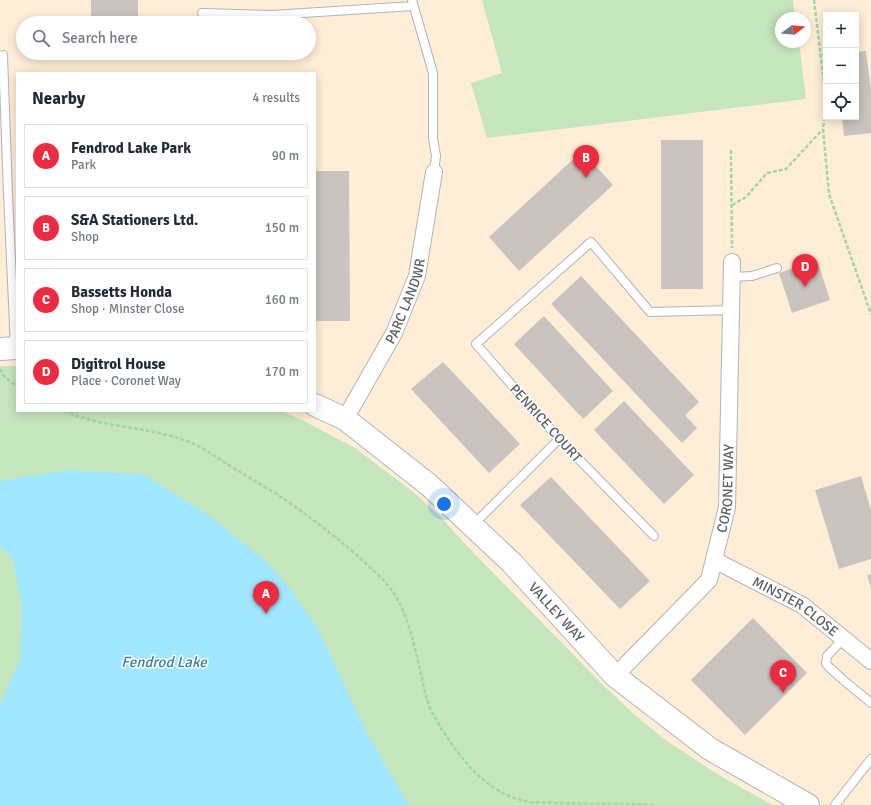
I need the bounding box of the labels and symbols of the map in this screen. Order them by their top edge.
north arrow [775,12,811,48]
pin: B [573,145,599,178]
pin: D [792,254,818,287]
street label: PARC LANDWR [382,257,429,347]
street label: PENRICE COURT [506,381,585,466]
street label: CORONET WAY [713,444,737,534]
your location [434,494,454,514]
street label: MINSTER CLOSE [750,573,842,640]
street label: VALLEY WAY [525,579,588,646]
pin: A [253,581,279,614]
water label: Fendrod Lake [121,653,208,671]
pin: C [770,660,796,693]

